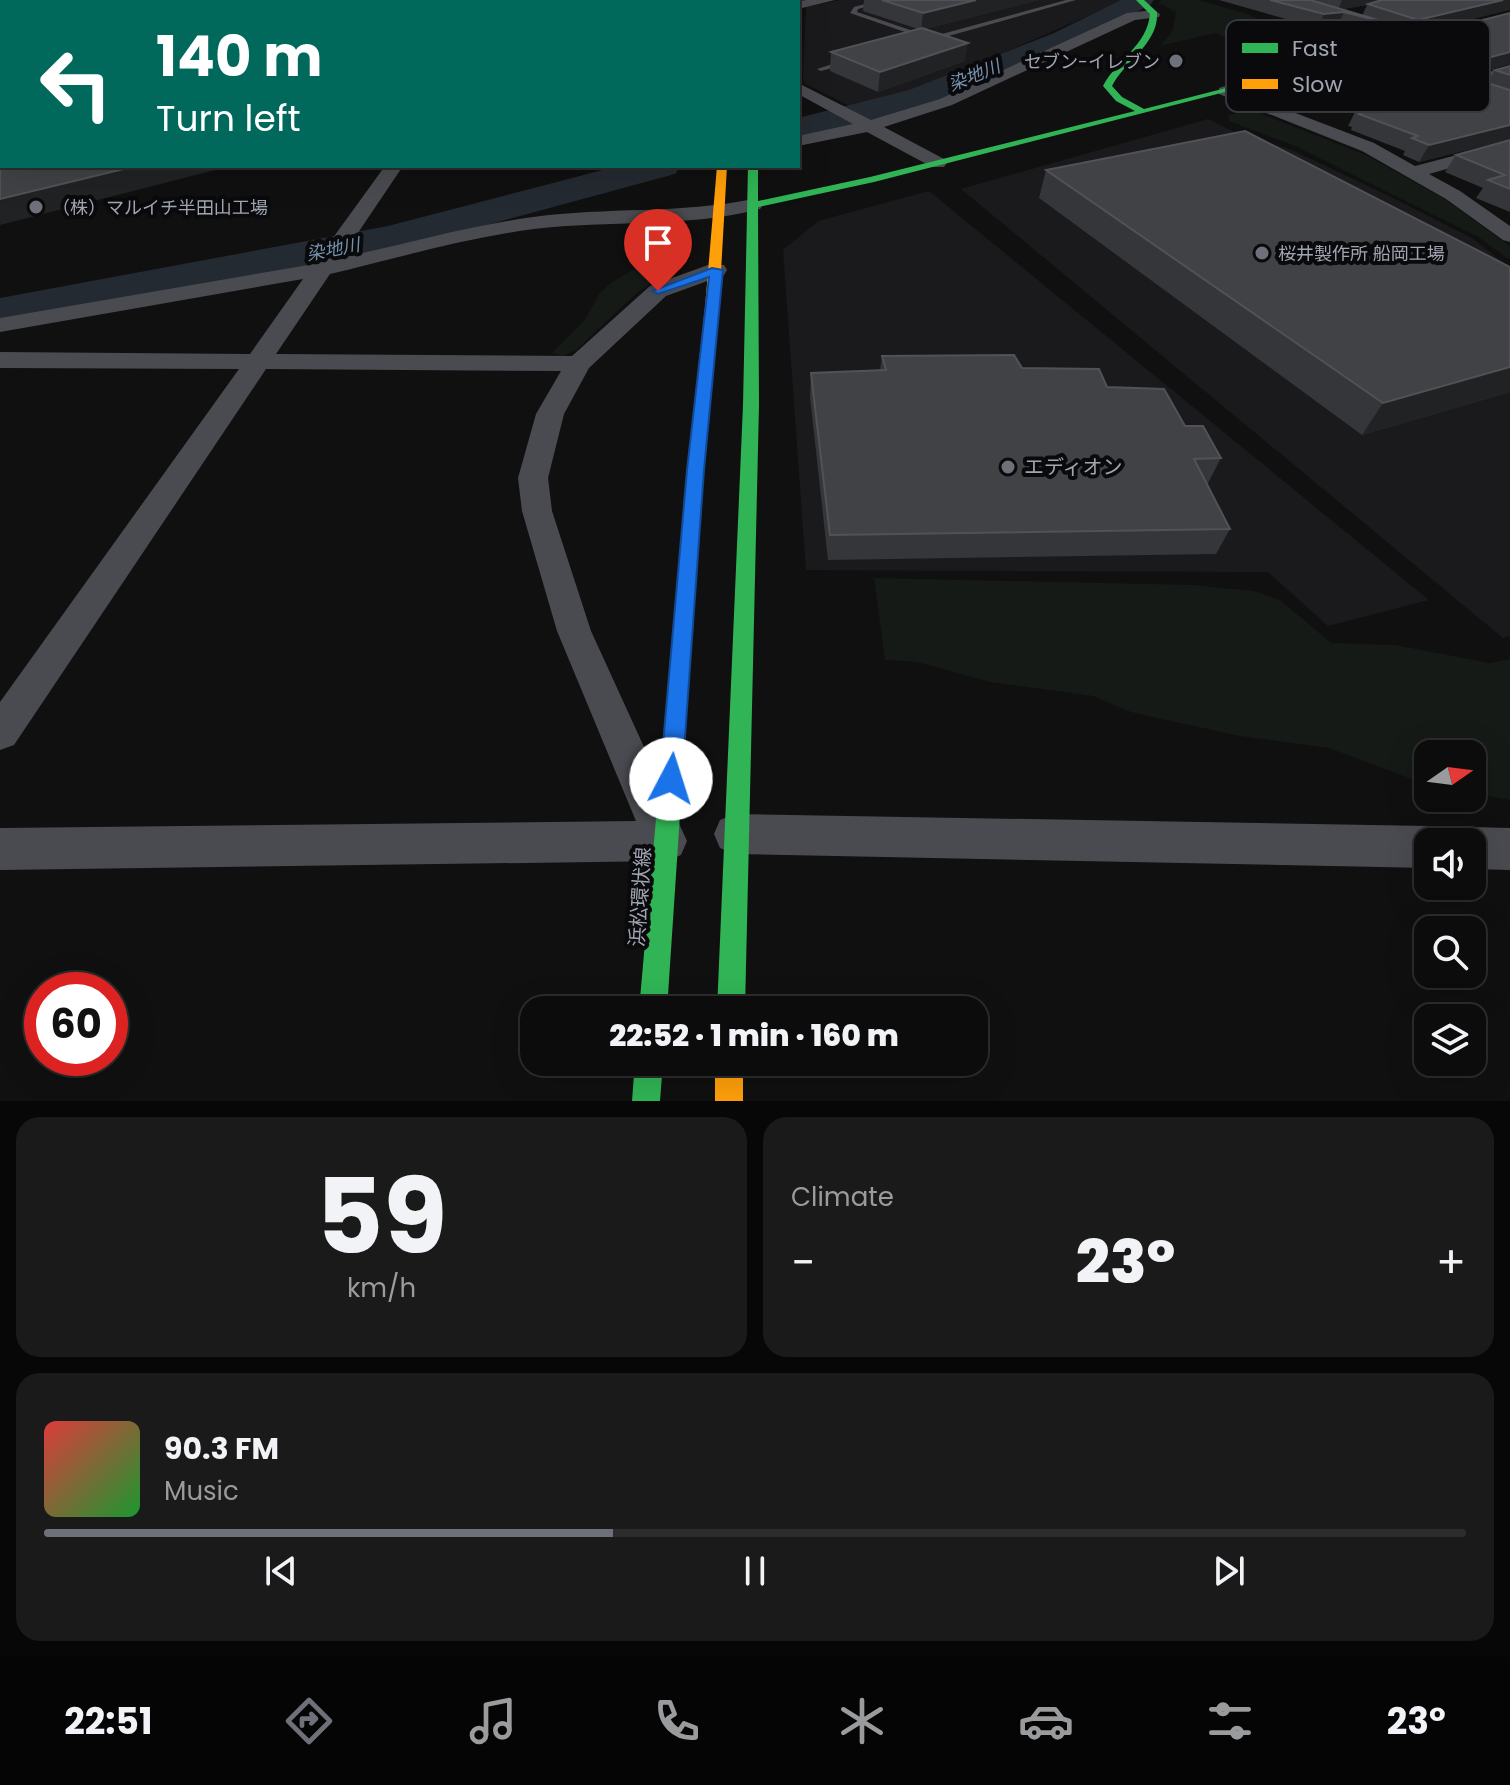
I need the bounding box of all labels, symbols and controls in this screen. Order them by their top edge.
text: 140 m [156,17,323,96]
legend [1226,20,1490,112]
icon: left [24,32,128,136]
text: Fast [1292,33,1337,64]
place label: セブン-イレブン [1024,49,1160,74]
marker: セブン-イレブン [1167,52,1185,70]
water label: 染地川 [944,53,1006,97]
text: Slow [1292,69,1342,100]
text: Turn left [156,93,301,144]
place label: （株）マルイチ半田山工場 [52,195,268,220]
marker: （株）マルイチ半田山工場 [27,198,45,216]
pin [624,209,692,291]
icon: arrive [636,221,680,265]
water label: 染地川 [304,231,364,266]
place label: 桜井製作所 船岡工場 [1278,241,1445,266]
marker: 桜井製作所 船岡工場 [1253,244,1271,262]
place label: エディオン [1024,453,1123,481]
marker: エディオン [999,458,1017,476]
position arrow [629,737,713,821]
north arrow [1414,740,1486,812]
map controls [1414,740,1486,1076]
button: sound [1414,828,1486,900]
street label: 浜松環状線 [623,846,657,948]
button: search [1414,916,1486,988]
speed limit sign: 60 [24,972,128,1076]
button: layers [1414,1004,1486,1076]
text: 22:52 · 1 min · 160 m [609,1014,899,1057]
text: 59 [316,1144,447,1289]
text: Climate [791,1179,894,1215]
text: 23° [1076,1220,1175,1304]
text: − [791,1232,815,1293]
text: + [1436,1232,1466,1293]
text: km/h [347,1270,416,1306]
text: 90.3 FM [164,1427,279,1470]
text: Music [164,1473,239,1509]
icon: previous [259,1549,303,1593]
icon: pause [733,1549,777,1593]
icon: next [1207,1549,1251,1593]
icon: directions [281,1693,337,1749]
icon: music [465,1693,521,1749]
icon: phone [649,1693,705,1749]
icon: climate [834,1693,890,1749]
icon: car [1018,1693,1074,1749]
icon: filters [1202,1693,1258,1749]
text: 22:51 [64,1696,152,1747]
text: 23° [1387,1696,1446,1747]

